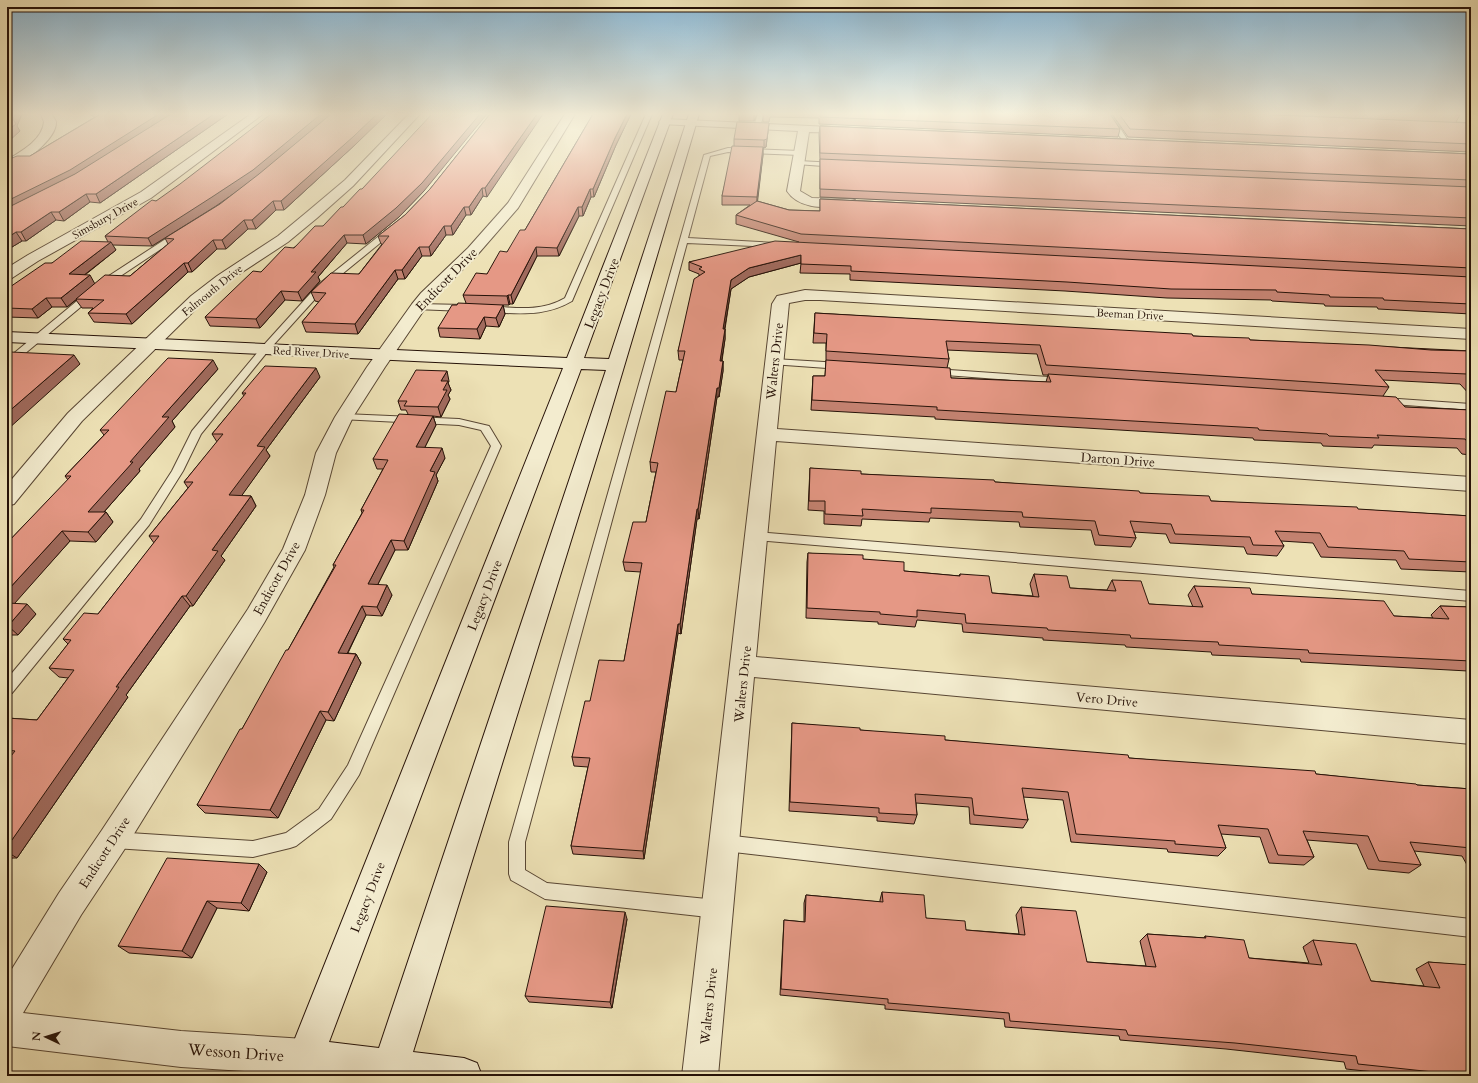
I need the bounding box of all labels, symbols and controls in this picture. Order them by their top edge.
street label: Simsbury Drive [70,194,141,243]
street label: Endicott Drive [412,244,482,315]
street label: Legacy Drive [580,255,624,331]
street label: Falmouth Drive [179,261,246,320]
street label: Beeman Drive [1096,305,1164,324]
street label: Walters Drive [762,322,788,401]
street label: Red River Drive [272,343,349,362]
street label: Darton Drive [1080,448,1156,472]
street label: Endicott Drive [249,538,305,619]
street label: Legacy Drive [463,557,507,633]
street label: Walters Drive [730,645,756,724]
street label: Vero Drive [1075,688,1139,712]
street label: Endicott Drive [75,813,135,892]
street label: Legacy Drive [346,859,390,935]
street label: Walters Drive [696,967,722,1046]
north arrow [26,1017,66,1057]
text: N [29,1031,44,1042]
street label: Wesson Drive [186,1039,285,1067]

